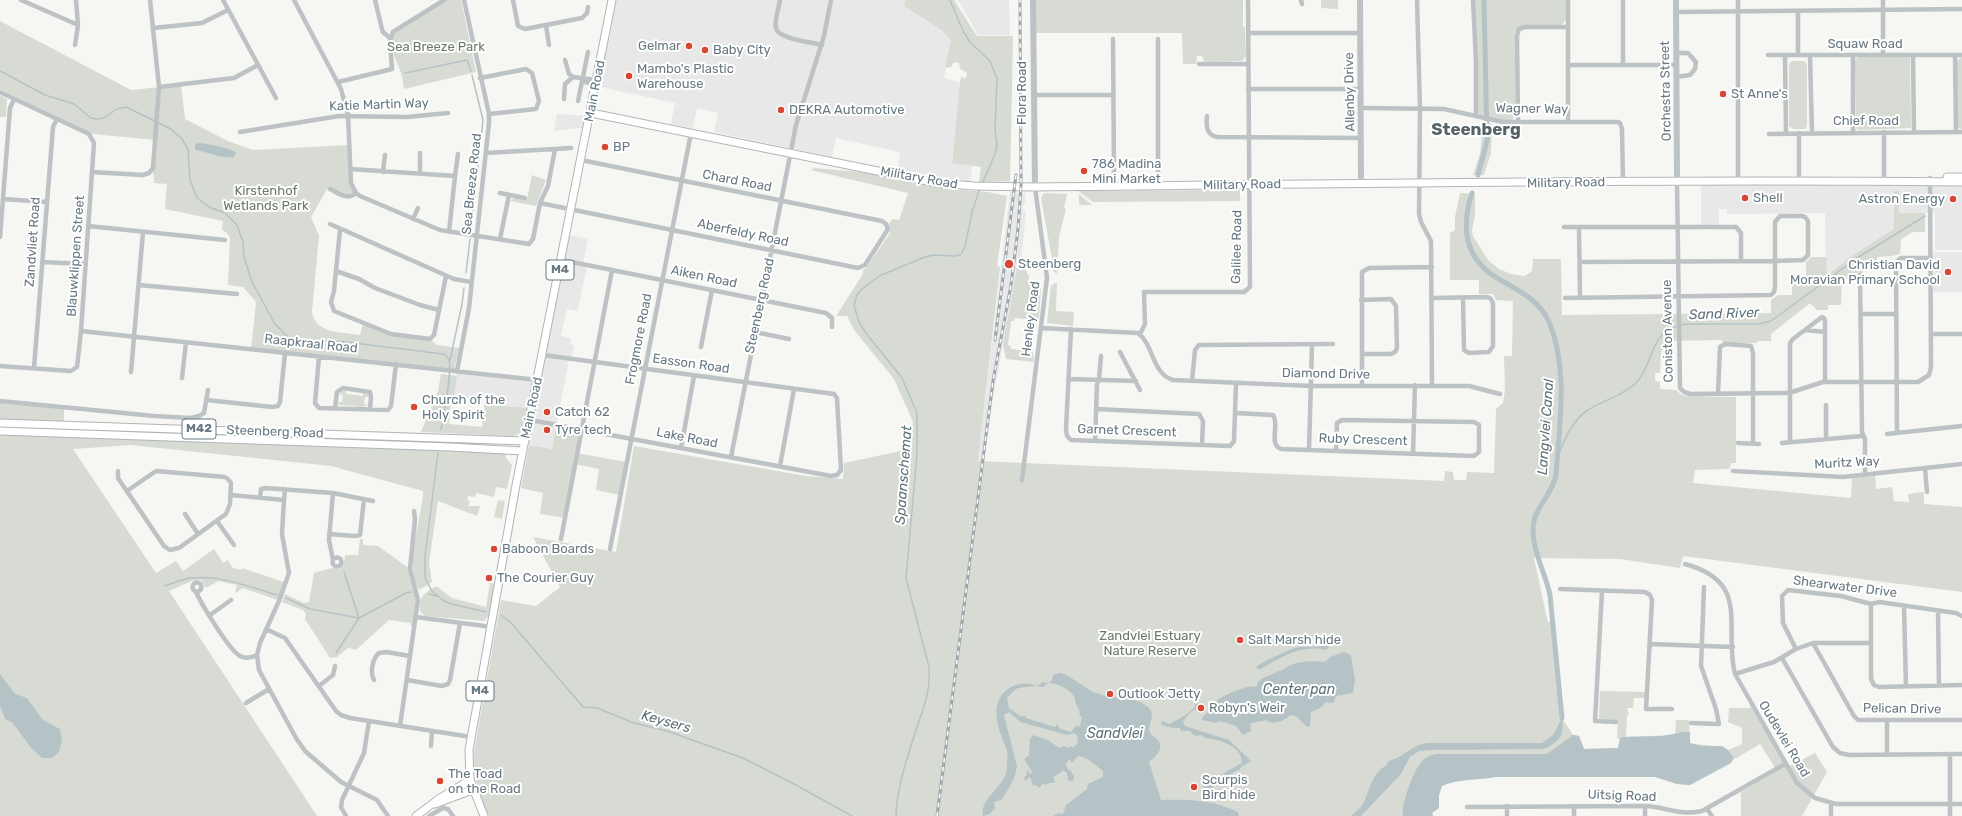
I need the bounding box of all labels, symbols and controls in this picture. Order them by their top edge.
street label: Squaw Road [1827,36,1903,52]
place label: Gelmar [638,38,681,54]
park label: Sea Breeze Park [387,39,485,55]
marker: Gelmar [684,41,694,51]
street label: Orchestra Street [1657,41,1675,141]
place label: Baby City [713,42,771,58]
marker: Baby City [700,45,710,55]
street label: Allenby Drive [1342,52,1358,132]
street label: Main Road [581,59,609,123]
place label: Mambo's Plastic Warehouse [637,61,734,92]
street label: Flora Road [1014,61,1030,125]
marker: Mambo's Plastic Warehouse [624,71,634,81]
place label: St Anne's [1731,86,1788,102]
marker: St Anne's [1718,89,1728,99]
street label: Katie Martin Way [329,95,429,115]
street label: Wagner Way [1496,101,1568,117]
place label: DEKRA Automotive [789,102,904,118]
marker: DEKRA Automotive [776,105,786,115]
street label: Chief Road [1833,113,1899,129]
district label: Steenberg [1431,120,1521,140]
street label: Sea Breeze Road [459,133,485,235]
place label: BP [613,139,630,155]
marker: BP [600,142,610,152]
place label: 786 Madina Mini Market [1092,156,1161,187]
street label: Military Road [879,164,959,192]
marker: 786 Madina Mini Market [1079,166,1089,176]
street label: Chard Road [701,167,773,195]
street label: Military Road [1527,175,1605,191]
street label: Military Road [1203,177,1281,193]
park label: Kirstenhof Wetlands Park [223,183,309,214]
place label: Shell [1753,190,1783,206]
place label: Astron Energy [1858,191,1945,207]
marker: Shell [1740,193,1750,203]
marker: Astron Energy [1948,194,1958,204]
street label: Blauwklippen Street [64,195,88,317]
street label: Zandvliet Road [22,196,44,288]
street label: Galilee Road [1229,210,1245,284]
street label: Aberfeldy Road [696,216,790,250]
place label: Steenberg [1018,256,1081,272]
street label: Steenberg Road [742,257,778,355]
place label: Christian David Moravian Primary School [1790,257,1940,288]
marker: Steenberg [1003,258,1015,270]
road number: M4 [546,260,574,280]
street label: Aiken Road [669,262,739,292]
marker: Christian David Moravian Primary School [1943,267,1953,277]
street label: Coniston Avenue [1659,279,1677,383]
street label: Henley Road [1019,280,1043,358]
street label: Frogmore Road [623,292,655,386]
water label: Sand River [1689,304,1759,324]
street label: Raapkraal Road [264,331,358,357]
street label: Easson Road [651,351,731,377]
street label: Diamond Drive [1282,365,1370,383]
street label: Main Road [518,376,546,440]
water label: Langvlei Canal [1534,378,1558,476]
place label: Church of the Holy Spirit [422,392,505,423]
marker: Church of the Holy Spirit [409,402,419,412]
place label: Catch 62 [555,404,610,420]
marker: Catch 62 [542,407,552,417]
road number: M42 [182,419,216,439]
street label: Garnet Crescent [1077,421,1177,441]
place label: Tyre tech [555,422,611,438]
street label: Steenberg Road [226,423,324,441]
street label: Lake Road [655,424,719,452]
marker: Tyre tech [542,425,552,435]
water label: Spaanschemat [892,425,916,525]
street label: Ruby Crescent [1318,431,1408,449]
street label: Muritz Way [1814,453,1880,473]
place label: Baboon Boards [502,541,594,557]
marker: Baboon Boards [489,544,499,554]
place label: The Courier Guy [497,570,594,586]
marker: The Courier Guy [484,573,494,583]
street label: Shearwater Drive [1792,573,1898,601]
park label: Zandvlei Estuary Nature Reserve [1099,628,1201,659]
place label: Salt Marsh hide [1248,632,1341,648]
marker: Salt Marsh hide [1235,635,1245,645]
road number: M4 [466,681,494,701]
water label: Center pan [1263,682,1335,698]
place label: Outlook Jetty [1118,686,1201,702]
marker: Outlook Jetty [1105,689,1115,699]
street label: Oudevlei Road [1755,698,1813,780]
place label: Robyn's Weir [1209,700,1285,716]
street label: Pelican Drive [1863,701,1941,717]
marker: Robyn's Weir [1196,703,1206,713]
water label: Keysers [640,707,692,737]
water label: Sandvlei [1087,726,1143,742]
place label: The Toad on the Road [448,766,521,797]
place label: Scurpis Bird hide [1202,772,1256,803]
marker: The Toad on the Road [435,776,445,786]
marker: Scurpis Bird hide [1189,782,1199,792]
street label: Uitsig Road [1587,787,1657,805]

